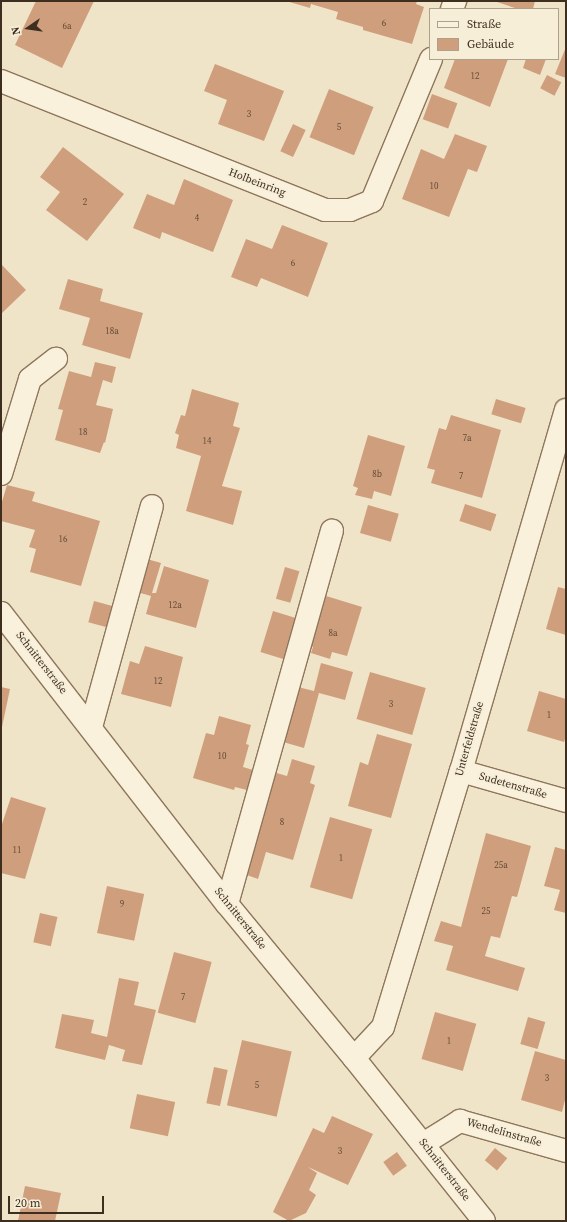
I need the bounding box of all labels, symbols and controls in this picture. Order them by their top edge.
north arrow [8,8,48,48]
legend [429,8,559,60]
text: Straße [467,16,501,32]
house number: 6 [382,18,386,28]
house number: 6a [62,21,72,31]
text: N [8,25,24,36]
text: Gebäude [467,36,514,52]
house number: 12 [471,71,479,81]
house number: 3 [247,109,251,119]
house number: 5 [337,122,341,132]
street label: Holbeinring [227,166,287,200]
house number: 10 [430,181,438,191]
house number: 2 [83,197,87,207]
house number: 4 [195,213,199,223]
house number: 6 [291,258,295,268]
house number: 18a [105,326,119,336]
house number: 18 [79,427,87,437]
house number: 7a [462,433,472,443]
house number: 14 [203,436,211,446]
house number: 8b [372,469,382,479]
house number: 7 [459,471,463,481]
house number: 16 [59,534,67,544]
house number: 12a [168,600,182,610]
house number: 8a [328,628,338,638]
street label: Schnitterstraße [13,629,69,697]
house number: 12 [154,676,162,686]
house number: 3 [389,699,393,709]
street label: Unterfeldstraße [453,700,487,778]
house number: 1 [547,710,551,720]
house number: 10 [218,751,226,761]
street label: Sudetenstraße [477,770,549,802]
house number: 8 [280,817,284,827]
house number: 11 [13,845,21,855]
house number: 1 [339,853,343,863]
house number: 25a [494,860,508,870]
street label: Schnitterstraße [211,886,269,952]
house number: 9 [120,899,124,909]
house number: 25 [482,906,490,916]
house number: 7 [181,992,185,1002]
house number: 1 [447,1036,451,1046]
house number: 3 [545,1073,549,1083]
house number: 5 [255,1080,259,1090]
street label: Wendelinstraße [465,1116,543,1150]
street label: Schnitterstraße [416,1136,472,1204]
house number: 3 [338,1146,342,1156]
scale bar [10,1188,106,1214]
text: 20 m [15,1195,41,1211]

